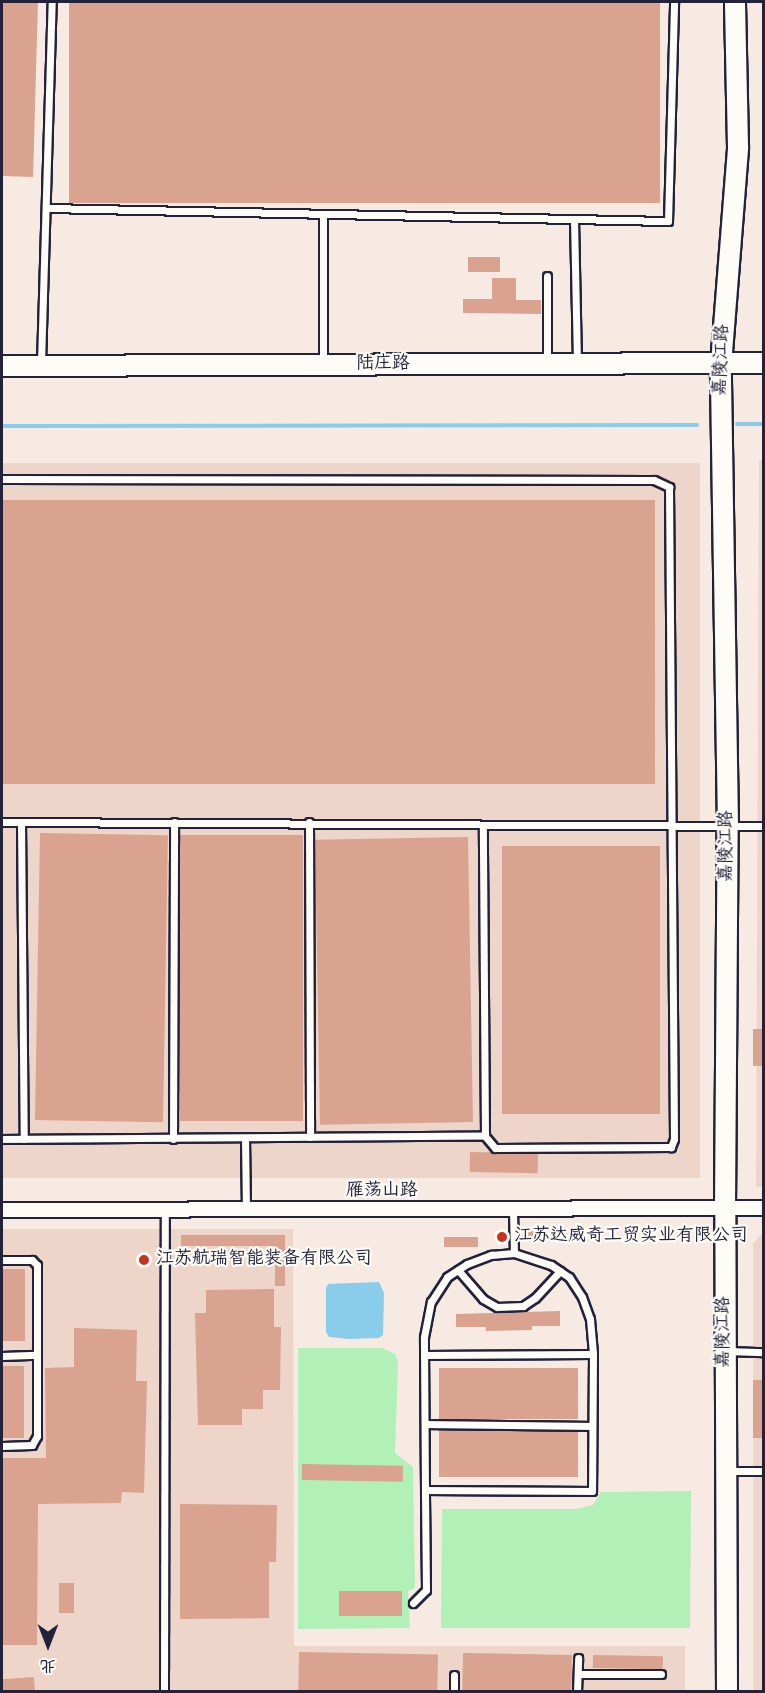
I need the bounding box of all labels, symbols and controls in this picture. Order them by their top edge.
street label: 嘉陵江路 [711,324,735,396]
street label: 陆庄路 [356,354,410,376]
street label: 嘉陵江路 [717,810,739,882]
street label: 雁荡山路 [346,1181,418,1203]
place label: 江苏达威奇工贸实业有限公司 [514,1226,748,1248]
marker: 江苏达威奇工贸实业有限公司 [495,1230,509,1244]
place label: 江苏航瑞智能装备有限公司 [156,1249,372,1271]
marker: 江苏航瑞智能装备有限公司 [137,1253,151,1267]
street label: 嘉陵江路 [714,1296,736,1368]
north arrow [18,1615,78,1675]
text: 北 [40,1654,56,1673]

